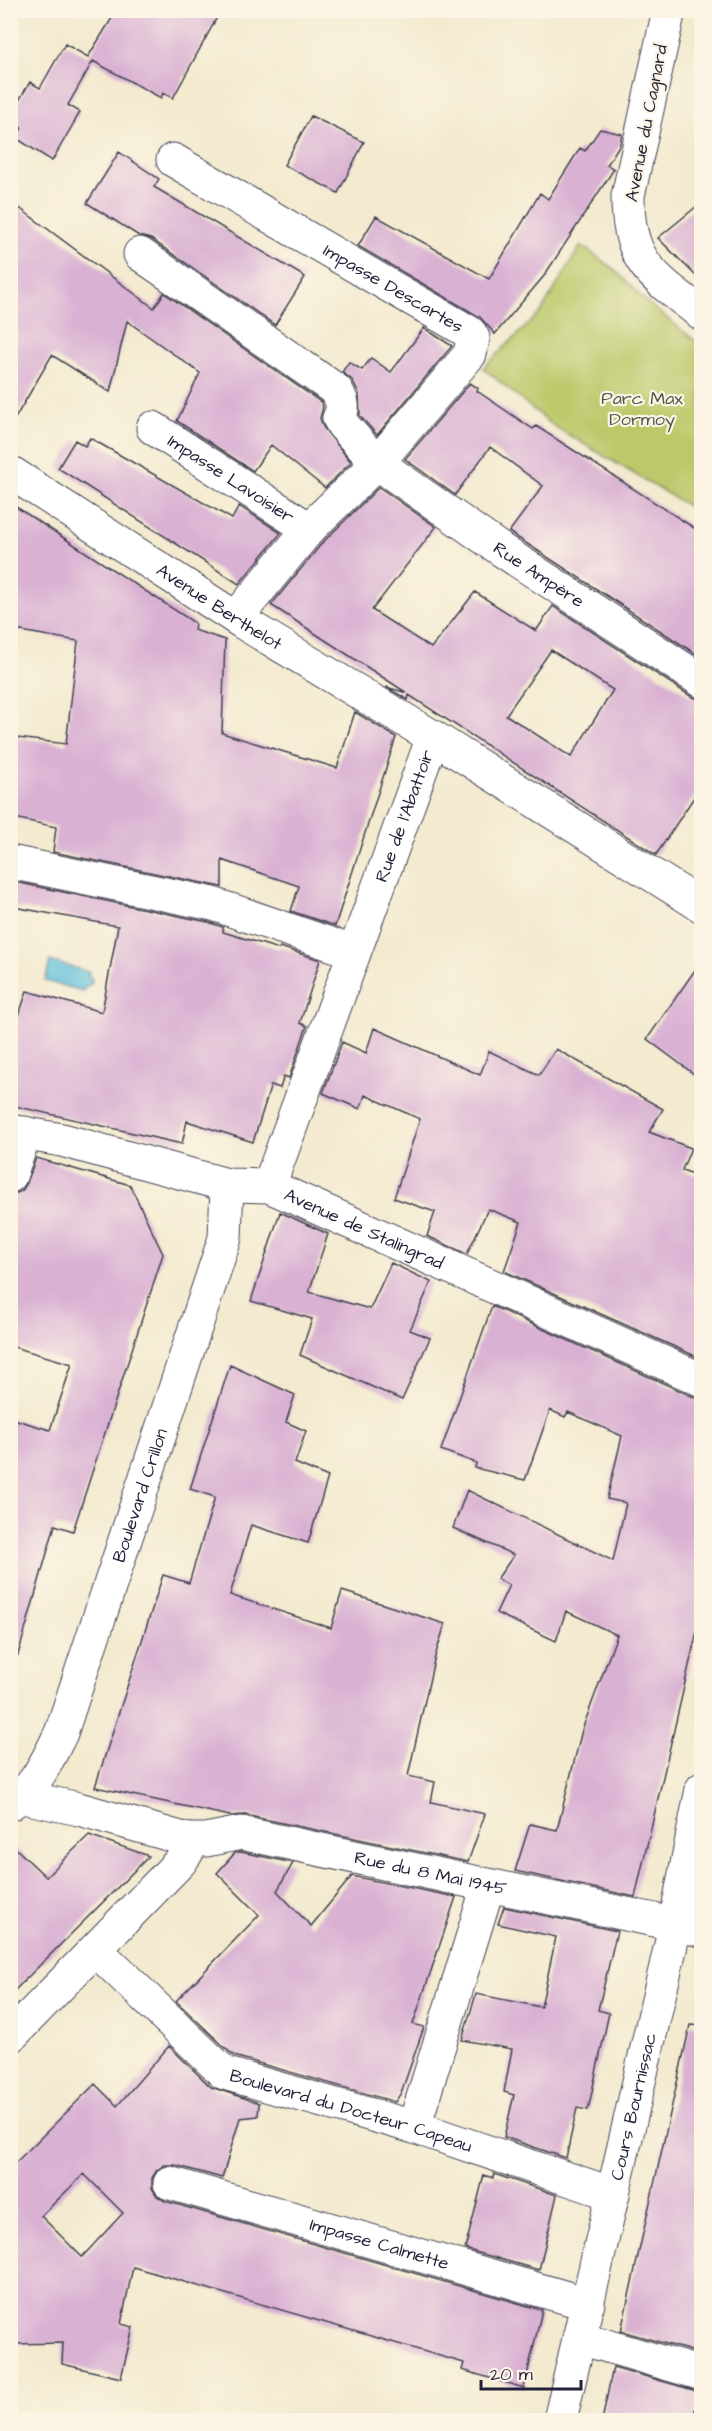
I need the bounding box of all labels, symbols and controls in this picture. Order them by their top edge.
street label: Avenue du Cagnard [619,42,675,204]
street label: Impasse Descartes [319,238,468,339]
park label: Parc Max Dormoy [601,386,683,433]
street label: Impasse Lavoisier [163,429,299,529]
street label: Rue Ampère [488,536,589,614]
street label: Avenue Berthelot [151,558,287,657]
street label: Rue de l'Abattoir [369,746,440,886]
street label: Avenue de Stalingrad [280,1182,448,1276]
street label: Boulevard Crillon [106,1425,174,1566]
street label: Rue du 8 Mai 1945 [352,1845,509,1902]
street label: Cours Bournissac [604,2030,663,2183]
street label: Boulevard du Docteur Capeau [227,2063,475,2159]
street label: Impasse Calmette [307,2212,452,2276]
scale bar [481,2353,582,2391]
text: 20 m [490,2362,533,2387]

